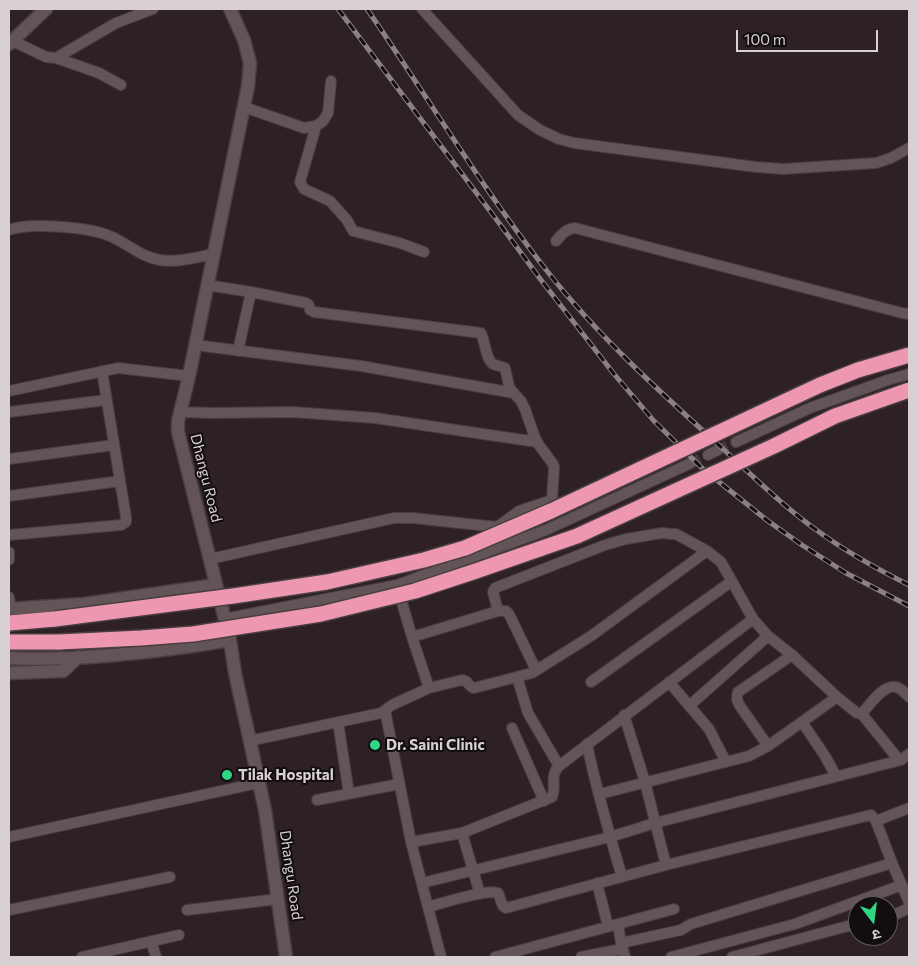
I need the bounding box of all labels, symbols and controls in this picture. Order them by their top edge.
scale bar [738,20,880,52]
text: 100 m [744,30,786,48]
street label: Dhangu Road [186,432,226,524]
place label: Dr. Saini Clinic [386,736,485,754]
marker: Dr. Saini Clinic [368,738,382,752]
place label: Tilak Hospital [238,766,334,784]
marker: Tilak Hospital [220,768,234,782]
street label: Dhangu Road [276,829,306,921]
north arrow [848,896,898,946]
text: उ [871,926,883,944]

